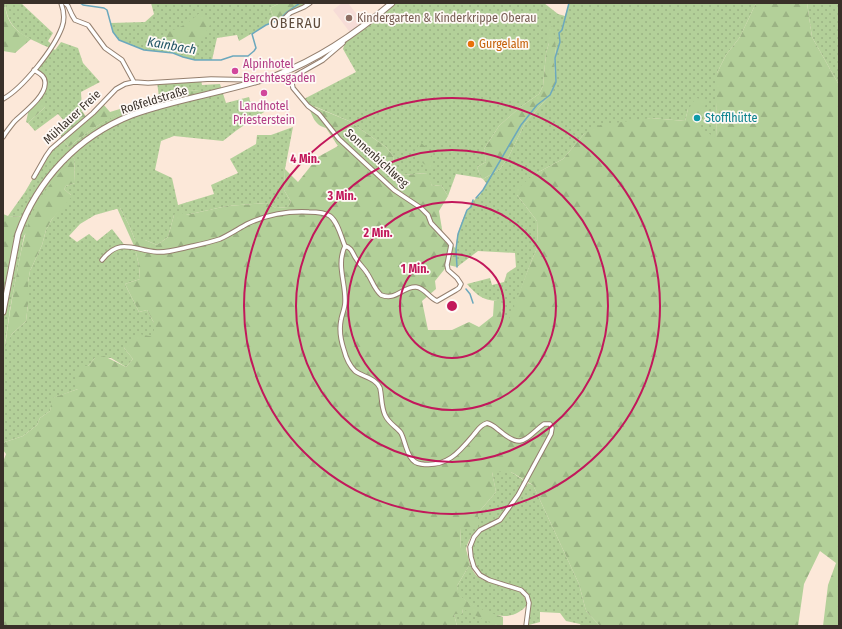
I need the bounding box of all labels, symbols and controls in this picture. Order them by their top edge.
place label: Kindergarten & Kinderkrippe Oberau [357,11,537,25]
marker: Kindergarten & Kinderkrippe Oberau [344,13,354,23]
district label: OBERAU [270,15,322,32]
water label: Kainbach [146,34,198,57]
place label: Gurgelalm [479,37,529,51]
marker: Gurgelalm [466,39,476,49]
place label: Alpinhotel Berchtesgaden [243,57,316,85]
marker: Alpinhotel Berchtesgaden [230,66,240,76]
street label: Roßfeldstraße [119,83,189,117]
street label: Mühlauer Freie [41,87,103,147]
marker: Landhotel Priesterstein [259,88,269,98]
place label: Landhotel Priesterstein [233,99,295,127]
place label: Stofflhütte [705,111,758,125]
marker: Stofflhütte [692,113,702,123]
street label: Sonnenbichlweg [342,126,412,190]
text: 4 Min. [290,152,320,166]
text: 3 Min. [327,189,357,203]
text: 2 Min. [363,226,393,240]
text: 1 Min. [401,262,429,276]
centre of rings [445,299,459,313]

